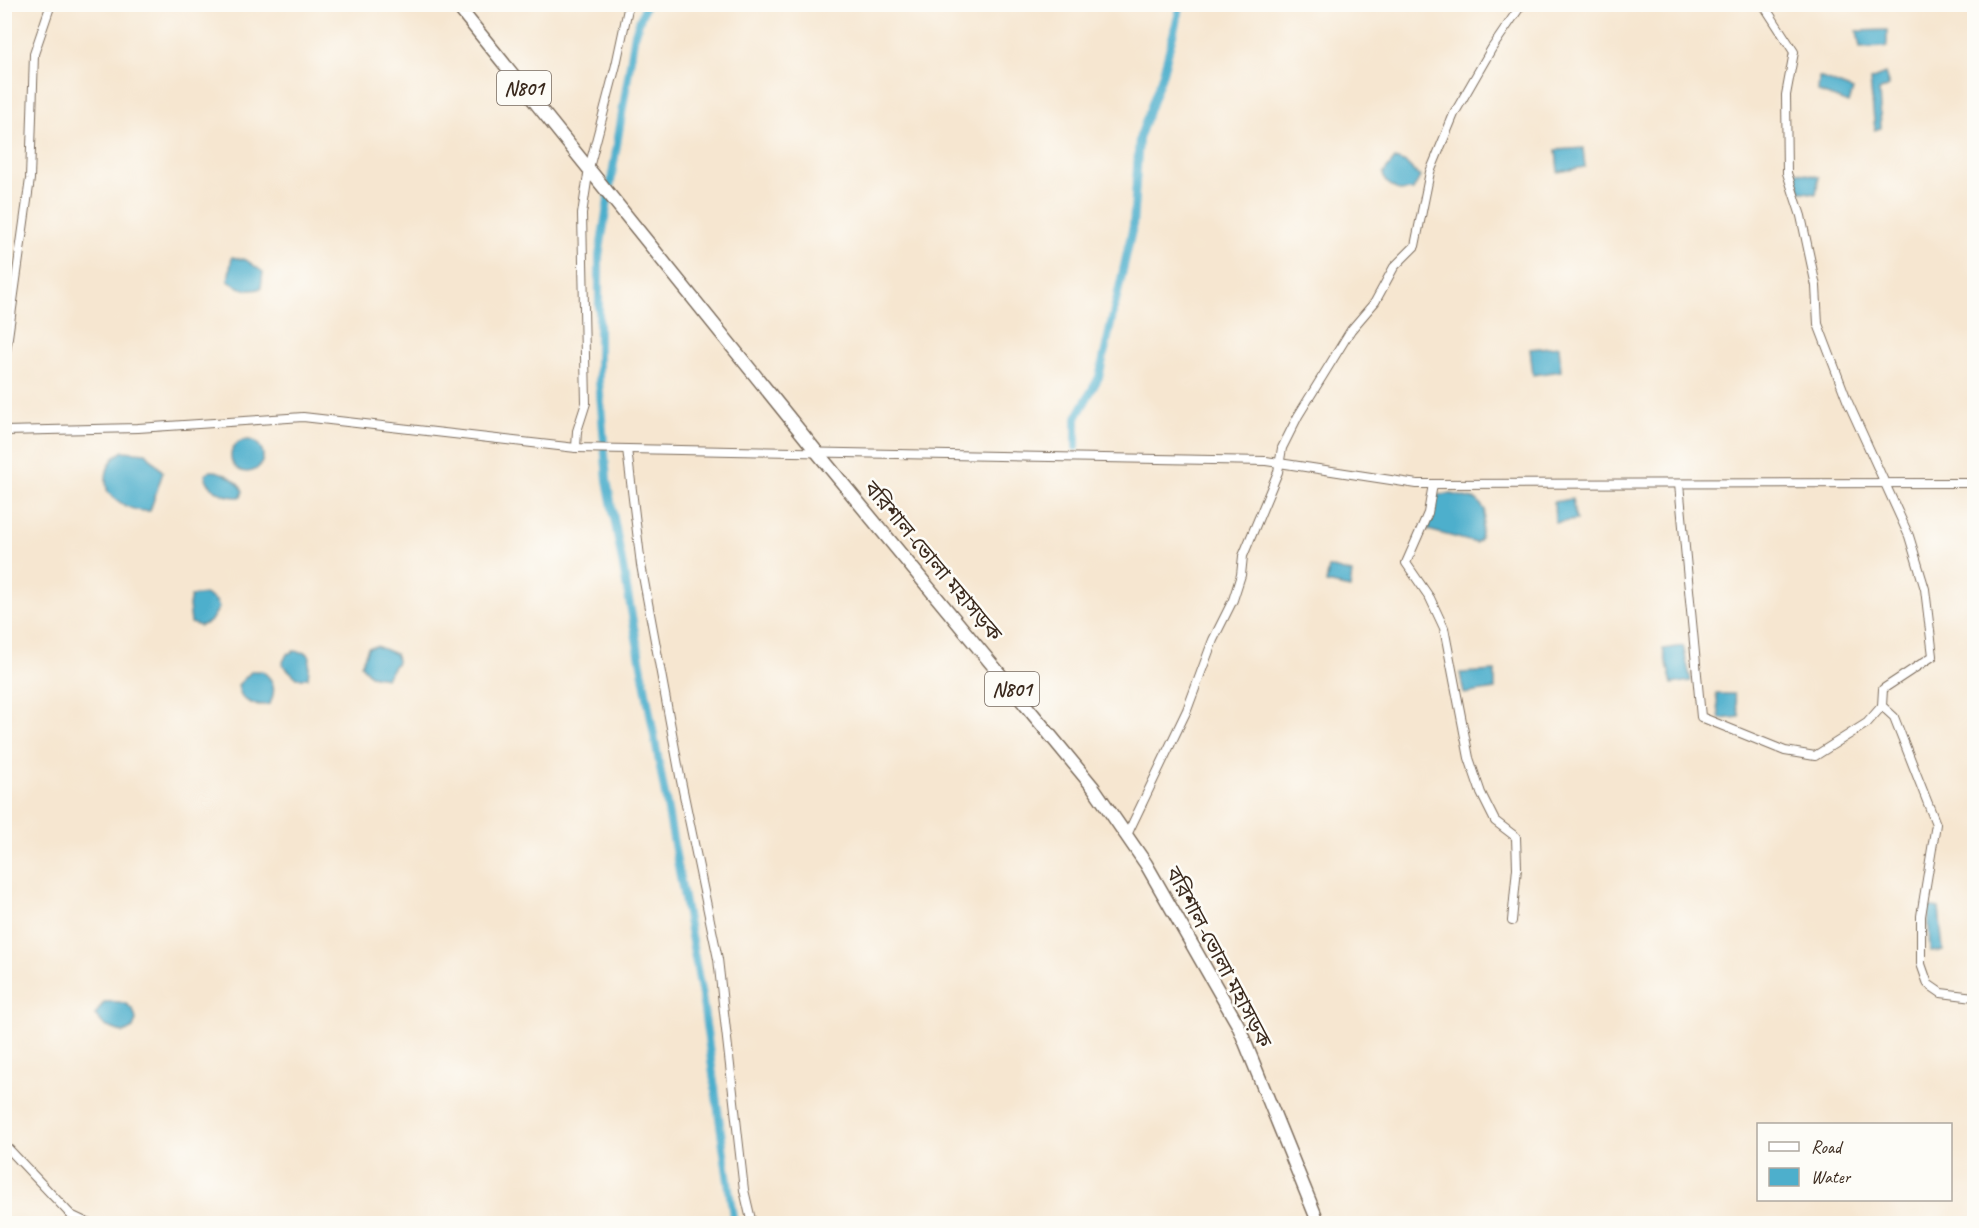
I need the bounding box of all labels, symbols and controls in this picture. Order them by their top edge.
road number: N801 [497,71,551,105]
street label: বরিশাল-ভোলা মহাসড়ক [858,475,1008,647]
road number: N801 [985,672,1039,706]
street label: বরিশাল-ভোলা মহাসড়ক [1160,861,1278,1053]
legend [1757,1123,1952,1201]
text: Road [1811,1136,1844,1158]
text: Water [1811,1166,1852,1188]

